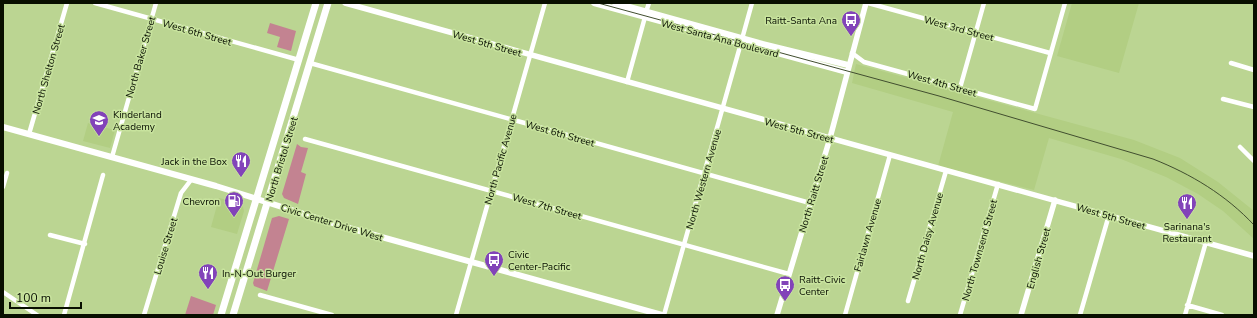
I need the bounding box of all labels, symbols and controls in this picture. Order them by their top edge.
bus stop icon: Raitt-Santa Ana [840,9,862,37]
street label: West 3rd Street [922,13,996,45]
street label: North Baker Street [123,14,159,100]
place label: Raitt-Santa Ana [765,14,837,28]
street label: West 6th Street [160,16,234,50]
street label: West Santa Ana Boulevard [659,16,780,62]
street label: North Shelton Street [29,22,69,116]
street label: West 5th Street [450,27,524,61]
street label: West 4th Street [905,67,979,101]
place label: Kinderland Academy [113,108,162,134]
school or university icon: Kinderland Academy [88,109,110,137]
street label: North Pacific Avenue [481,112,521,206]
street label: North Bristol Street [262,115,302,203]
street label: West 5th Street [762,115,836,147]
street label: West 6th Street [523,117,597,151]
street label: North Western Avenue [683,128,725,231]
restaurant icon: Jack in the Box [230,150,252,178]
street label: North Raitt Street [796,154,832,234]
place label: Jack in the Box [160,155,228,169]
fuel station icon: Chevron [223,190,245,218]
street label: West 7th Street [510,190,584,224]
street label: North Daisy Avenue [909,191,947,281]
restaurant icon: Sarinana's Restaurant [1176,192,1198,220]
place label: Chevron [182,195,220,209]
street label: Fairlawn Avenue [851,197,885,273]
street label: North Townsend Street [959,197,1001,303]
street label: West 5th Street [1074,200,1148,234]
street label: Civic Center Drive West [279,201,385,245]
street label: Louise Street [151,216,181,276]
place label: Sarinana's Restaurant [1162,220,1212,246]
street label: English Street [1024,226,1055,290]
place label: Civic Center-Pacific [508,248,571,274]
bus stop icon: Civic Center-Pacific [483,249,505,277]
restaurant icon: In-N-Out Burger [197,262,219,290]
place label: In-N-Out Burger [222,267,297,281]
place label: Raitt-Civic Center [799,273,846,299]
bus stop icon: Raitt-Civic Center [774,274,796,302]
scale bar [10,284,81,310]
text: 100 m [16,290,51,306]

